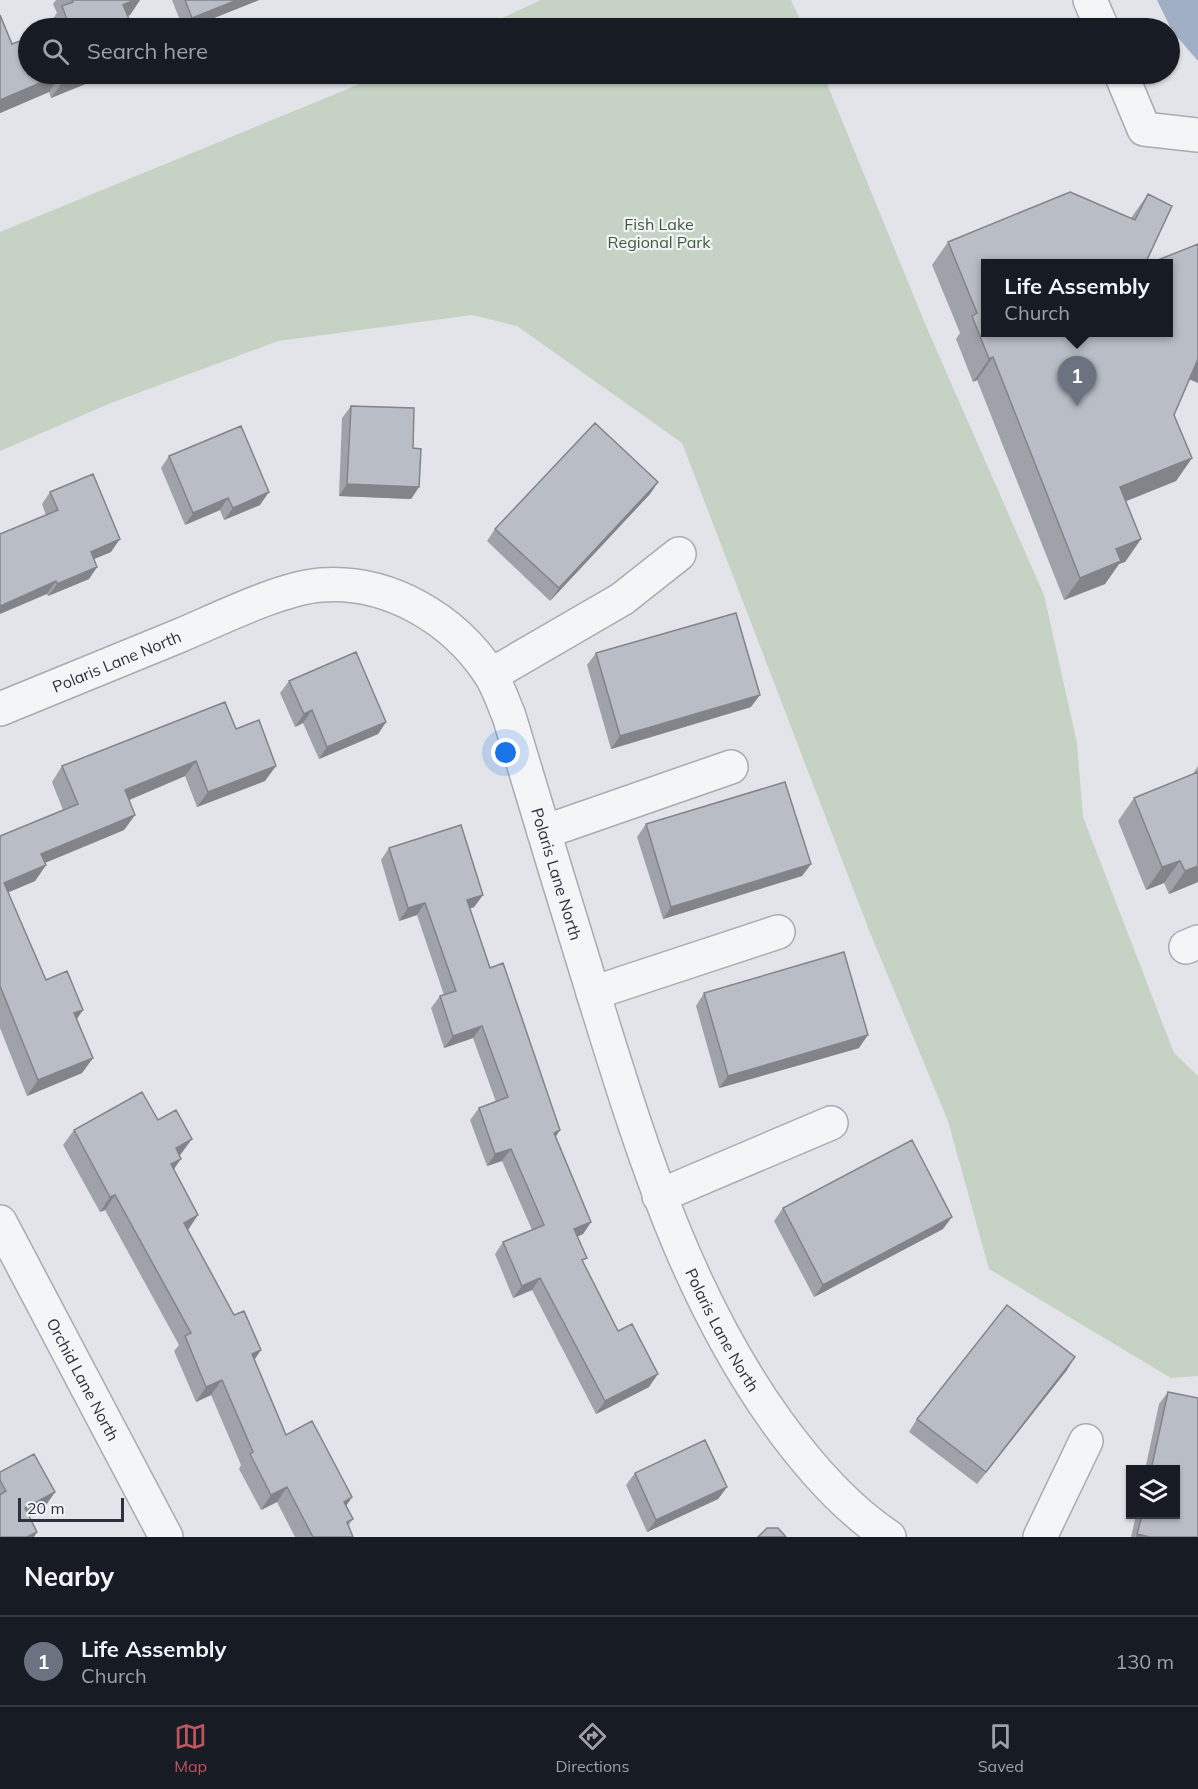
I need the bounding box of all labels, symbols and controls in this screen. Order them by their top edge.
search box [18,18,1180,84]
icon: search [39,35,72,68]
text: Search here [87,37,208,65]
park label: Fish Lake Regional Park [608,214,711,252]
popup [981,259,1173,337]
text: Life Assembly [1004,272,1150,300]
text: Church [1004,300,1070,325]
pin: 1 [1058,356,1096,406]
street label: Polaris Lane North [49,626,184,697]
your location [491,738,520,767]
street label: Polaris Lane North [527,805,586,943]
street label: Polaris Lane North [681,1265,764,1395]
street label: Orchid Lane North [42,1315,124,1444]
map controls [1126,1465,1180,1519]
button: layers [1126,1465,1180,1519]
scale bar [18,1495,124,1522]
text: 20 m [27,1498,64,1518]
text: Nearby [24,1560,114,1593]
text: Life Assembly [81,1635,227,1663]
text: 1 [38,1649,50,1674]
text: 130 m [1115,1649,1174,1674]
text: Church [81,1663,147,1688]
tab: Map [174,1720,207,1776]
tab: Directions [555,1720,629,1776]
tab: Saved [978,1720,1024,1776]

